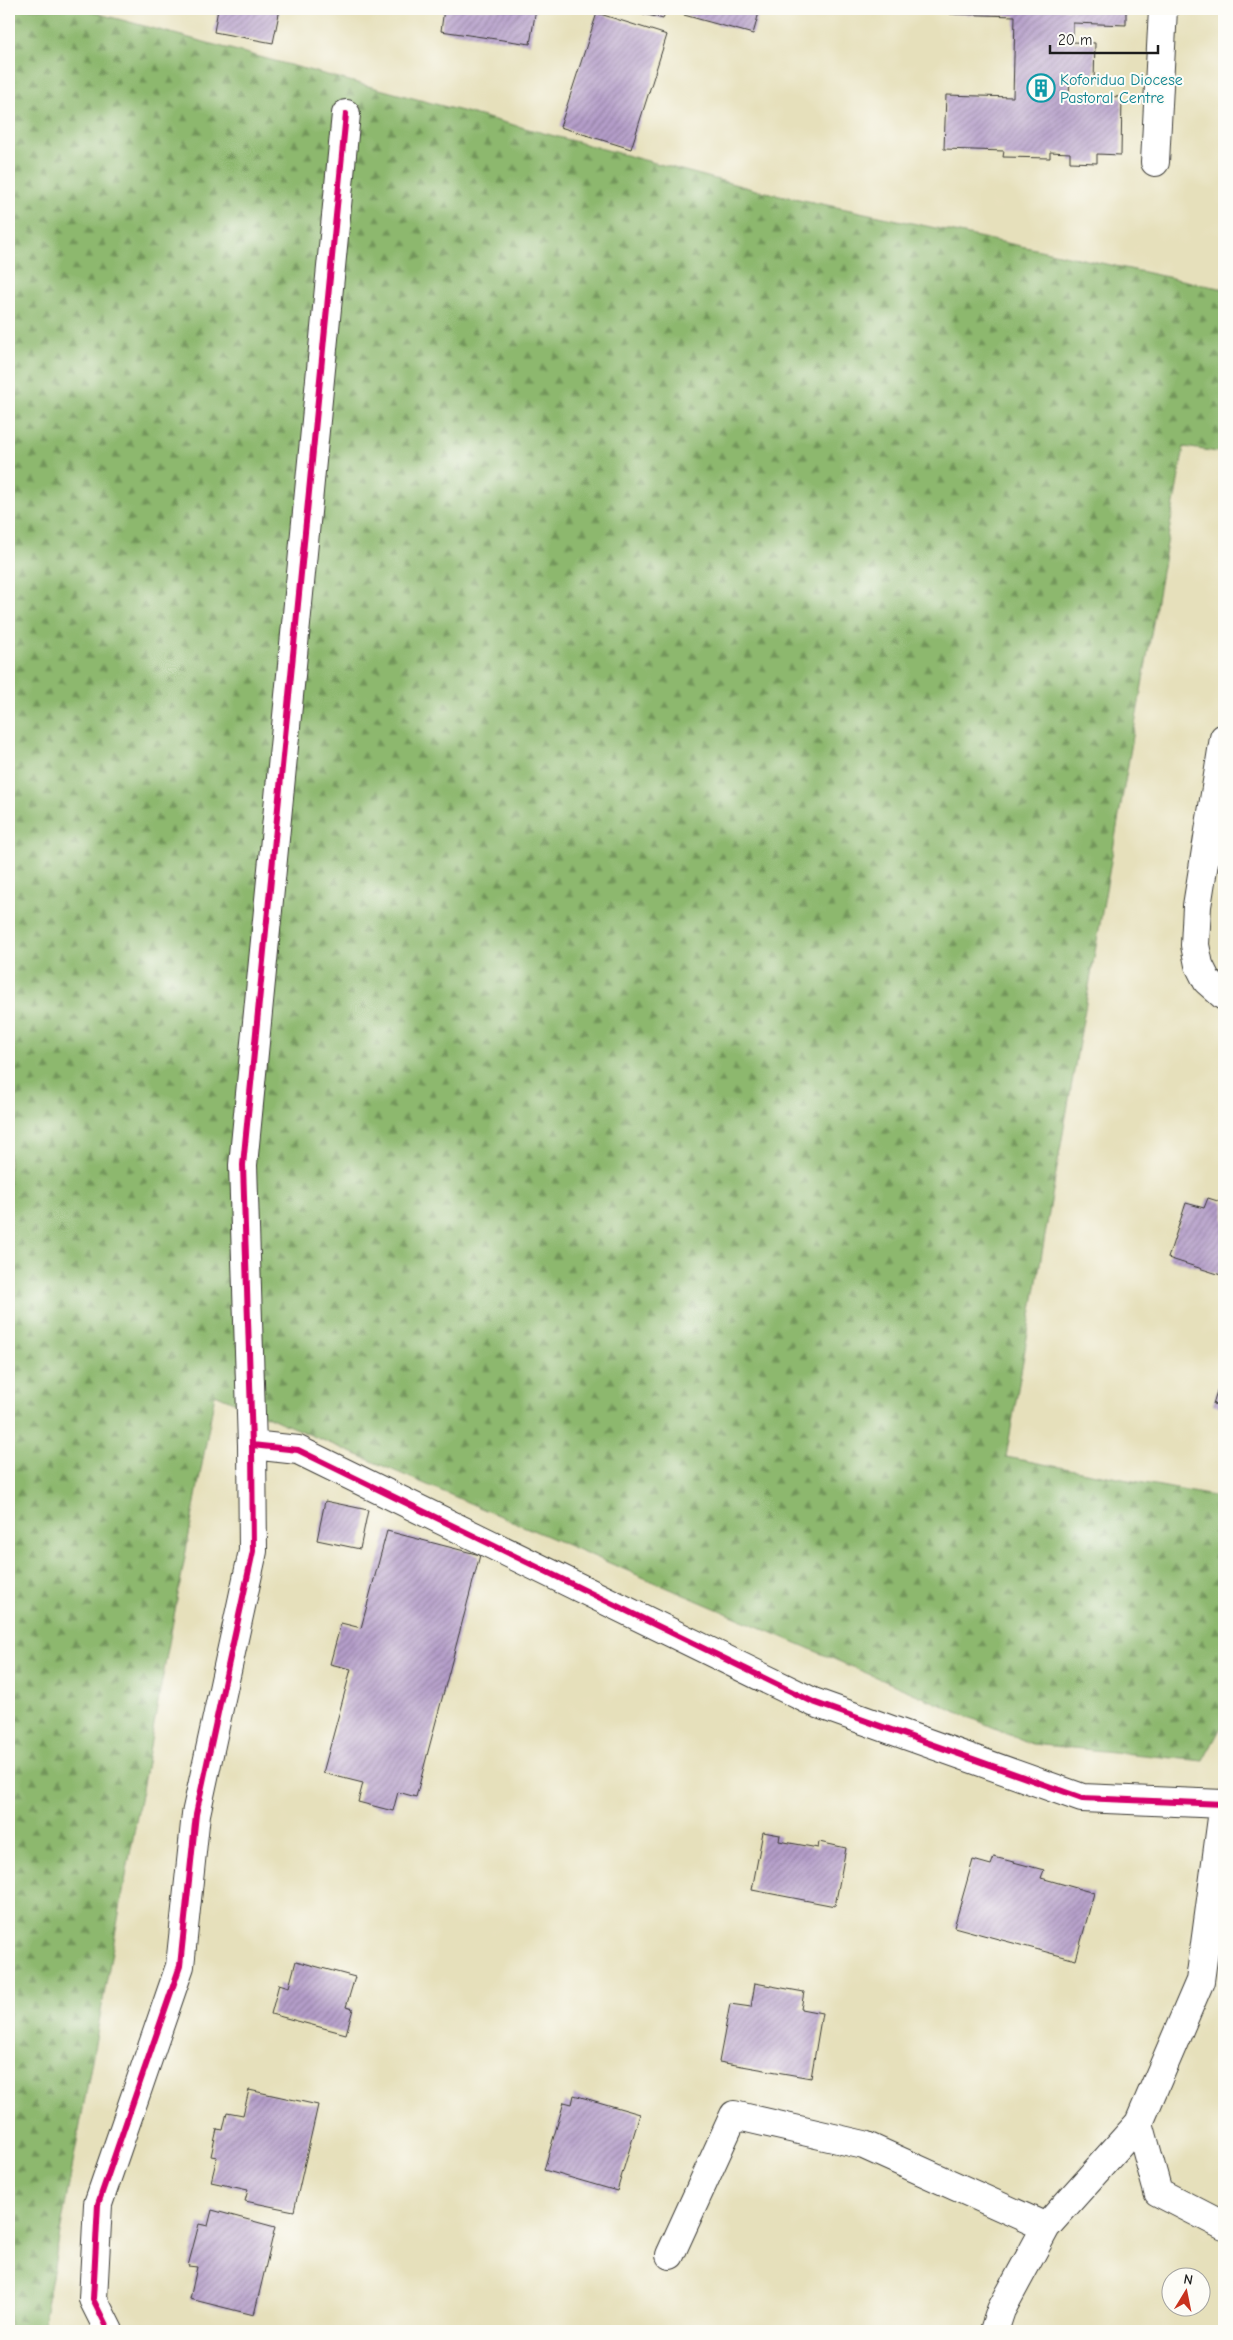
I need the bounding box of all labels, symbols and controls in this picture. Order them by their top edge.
scale bar [1050,22,1158,54]
text: 20 m [1058,31,1092,49]
place label: Koforidua Diocese Pastoral Centre [1060,71,1183,107]
building icon: Koforidua Diocese Pastoral Centre [1026,73,1056,103]
north arrow [1160,2268,1210,2318]
text: N [1182,2271,1194,2289]

